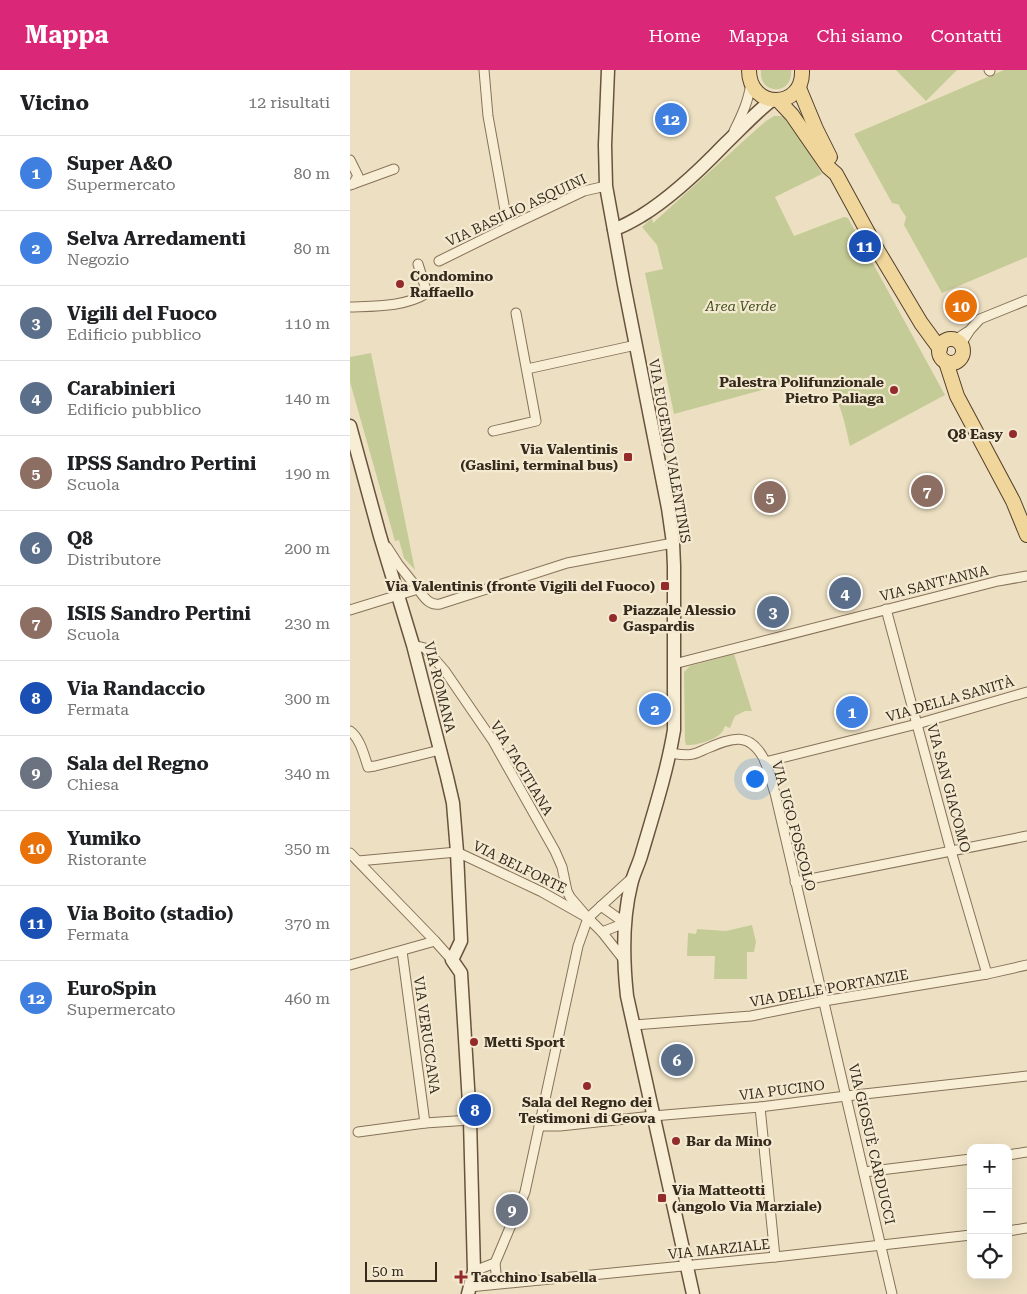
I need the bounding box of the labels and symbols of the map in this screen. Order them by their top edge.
pin: 12 [655,100,687,138]
street label: VIA BASILIO ASQUINI [443,170,589,250]
pin: 11 [849,227,881,265]
place label: Condomino Raffaello [410,268,493,300]
marker: Condomino Raffaello [394,278,406,290]
pin: 10 [945,287,977,325]
park label: Area Verde [705,298,776,314]
street label: VIA EUGENIO VALENTINIS [646,358,694,545]
place label: Palestra Polifunzionale Pietro Paliaga [719,374,885,406]
marker: Palestra Polifunzionale Pietro Paliaga [888,384,900,396]
place label: Q8 Easy [947,426,1004,442]
marker: Q8 Easy [1007,428,1019,440]
place label: Via Valentinis (Gaslini, terminal bus) [460,441,618,473]
marker: Via Valentinis (Gaslini, terminal bus) [622,451,634,463]
pin: 7 [911,472,943,510]
pin: 5 [754,478,786,516]
street label: VIA SANT'ANNA [878,562,990,604]
pin: 4 [829,574,861,612]
place label: Via Valentinis (fronte Vigili del Fuoco) [385,578,655,594]
marker: Via Valentinis (fronte Vigili del Fuoco) [659,580,671,592]
pin: 3 [757,593,789,631]
place label: Piazzale Alessio Gaspardis [623,602,736,634]
marker: Piazzale Alessio Gaspardis [607,612,619,624]
street label: VIA ROMANA [421,640,459,734]
street label: VIA DELLA SANITÀ [884,673,1016,725]
pin: 2 [639,690,671,728]
pin: 1 [836,693,868,731]
street label: VIA TACITIANA [488,718,557,818]
street label: VIA SAN GIACOMO [924,722,974,854]
street label: VIA UGO FOSCOLO [769,759,819,893]
your location [742,766,768,792]
street label: VIA BELFORTE [470,837,570,897]
street label: VIA DELLE PORTANZIE [748,966,910,1010]
street label: VIA VERUCCANA [411,975,443,1095]
place label: Metti Sport [484,1034,565,1050]
marker: Metti Sport [468,1036,480,1048]
pin: 6 [661,1041,693,1079]
street label: VIA GIOSUÈ CARDUCCI [846,1062,898,1226]
street label: VIA PUCINO [738,1077,826,1103]
marker: Sala del Regno dei Testimoni di Geova [581,1080,593,1092]
pin: 8 [459,1091,491,1129]
place label: Sala del Regno dei Testimoni di Geova [519,1094,656,1126]
place label: Bar da Mino [686,1133,772,1149]
marker: Bar da Mino [670,1135,682,1147]
place label: Via Matteotti (angolo Via Marziale) [672,1182,822,1214]
pin: 9 [496,1191,528,1229]
marker: Via Matteotti (angolo Via Marziale) [656,1192,668,1204]
street label: VIA MARZIALE [667,1236,771,1262]
scale bar [365,1259,438,1282]
place label: Tacchino Isabella [471,1269,598,1285]
marker: Tacchino Isabella [455,1271,467,1283]

